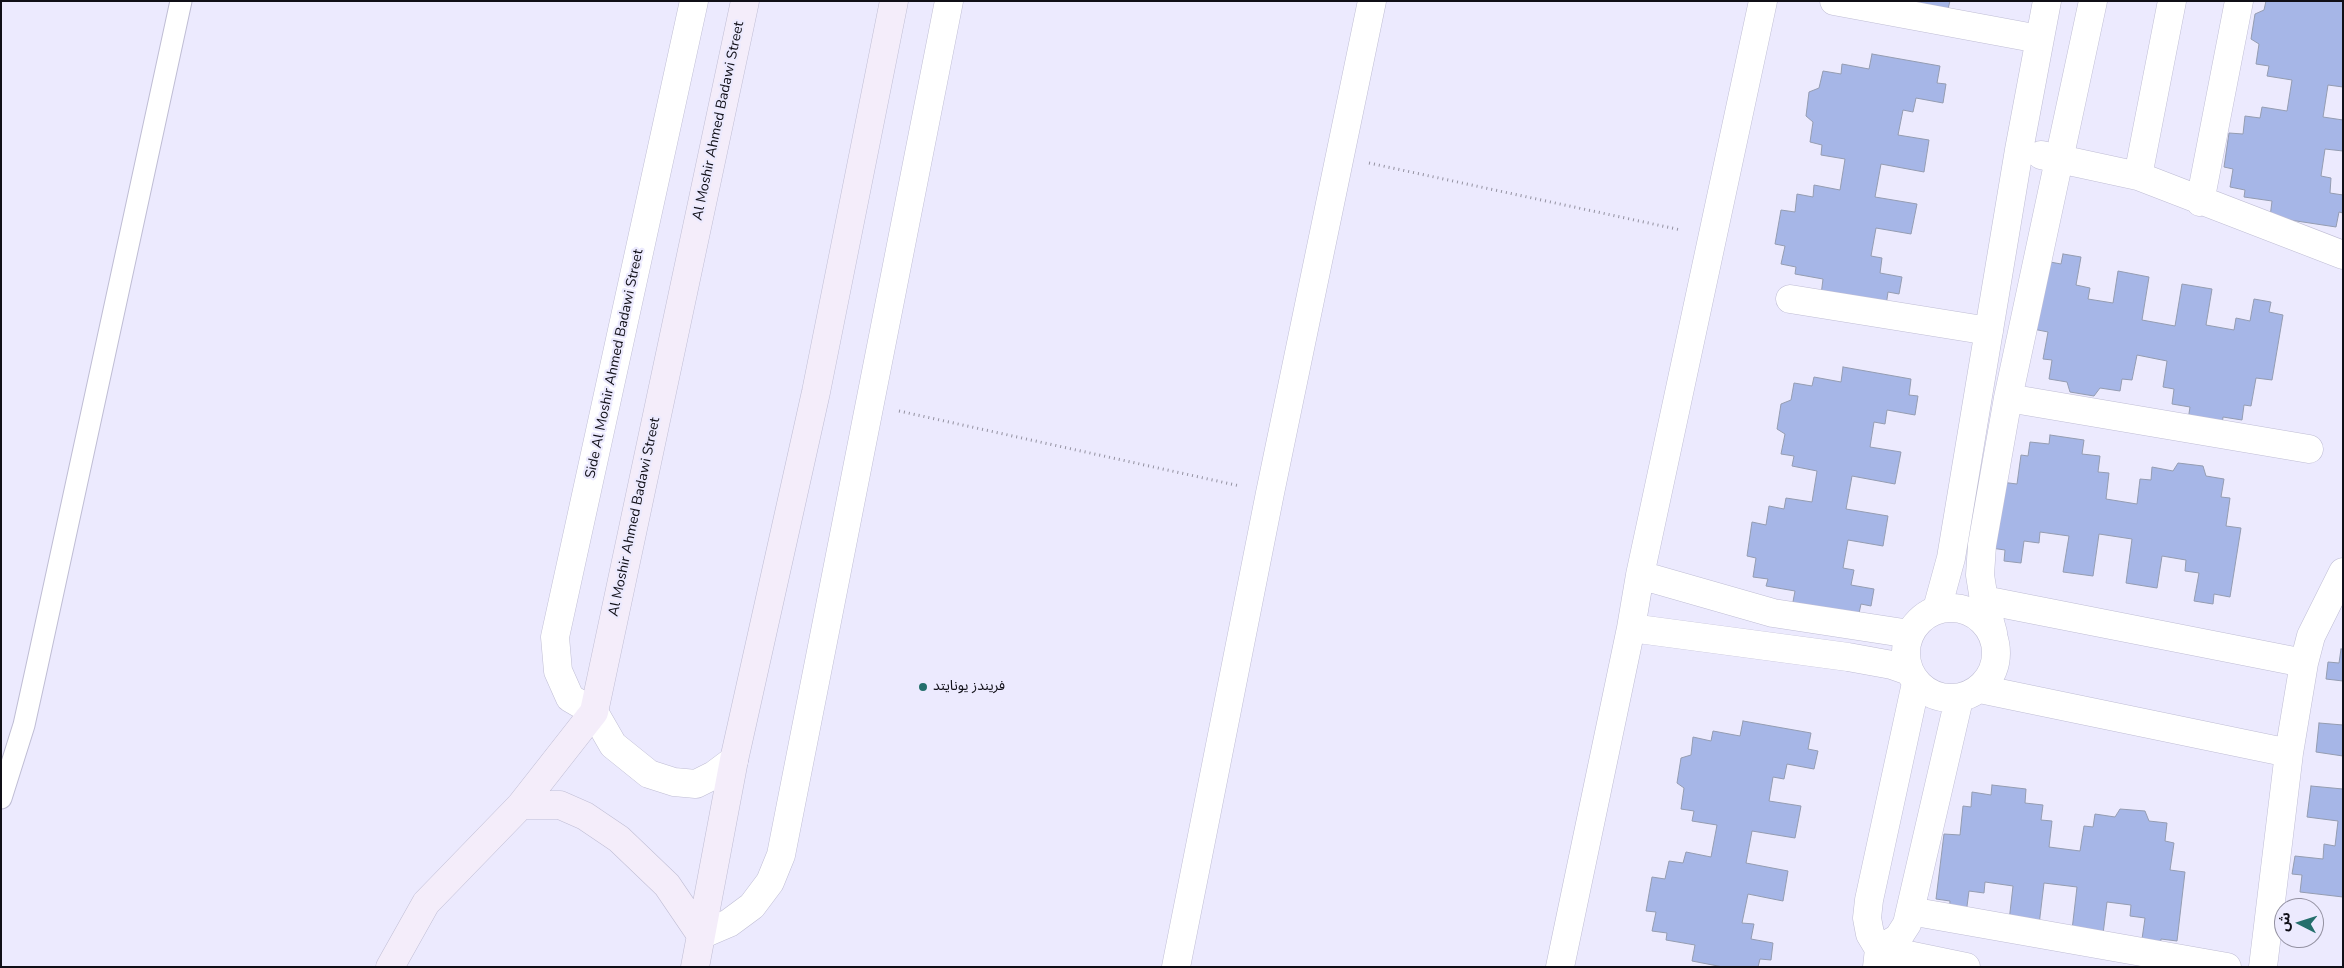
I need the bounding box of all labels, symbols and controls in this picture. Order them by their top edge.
street label: Al Moshir Ahmed Badawi Street [690,20,748,222]
street label: Side Al Moshir Ahmed Badawi Street [582,248,648,480]
street label: Al Moshir Ahmed Badawi Street [606,416,664,618]
place label: فريندز يونايتد [933,679,1005,695]
marker: فريندز يونايتد [917,681,929,693]
north arrow [2274,898,2324,948]
text: ش [2274,911,2295,932]

